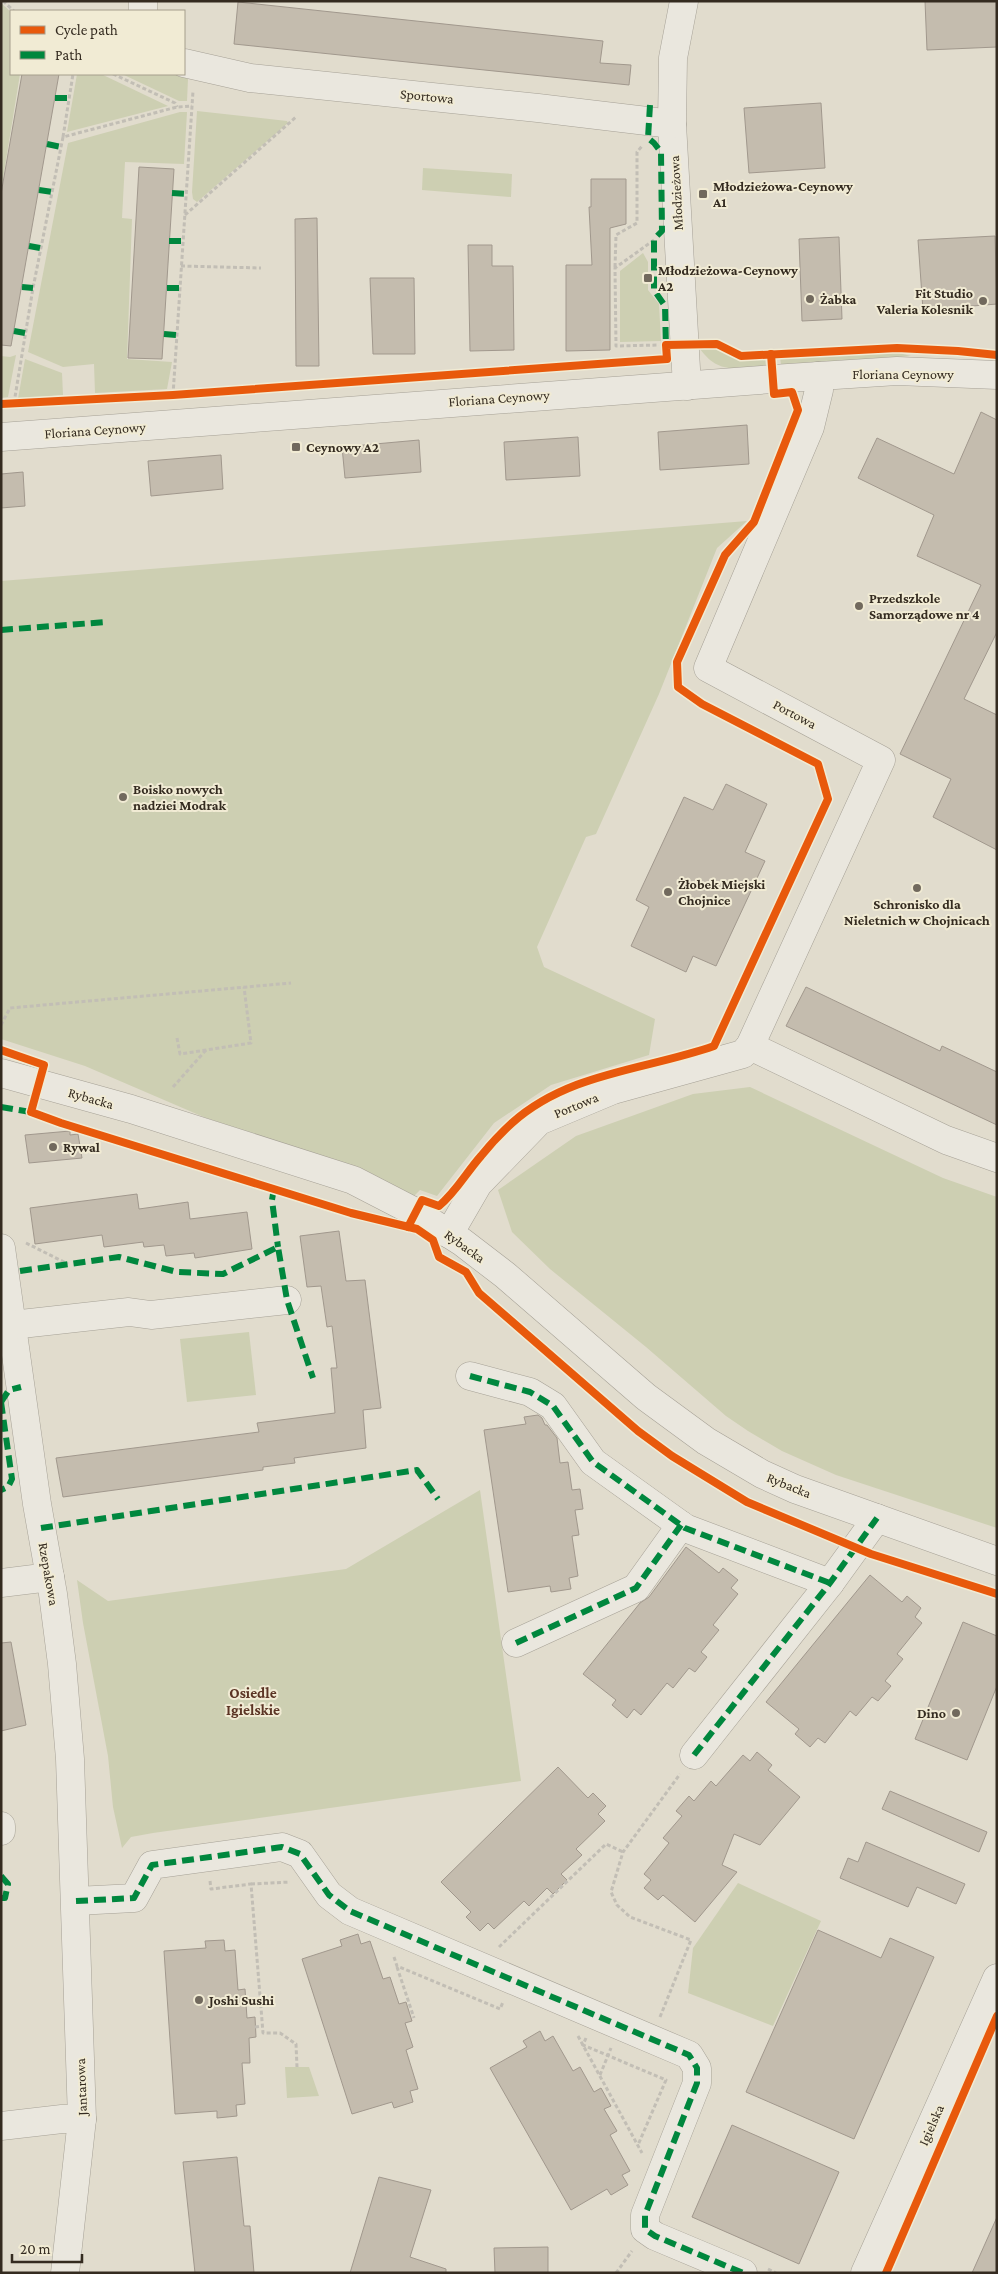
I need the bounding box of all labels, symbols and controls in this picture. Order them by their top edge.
legend [10,10,185,75]
text: Cycle path [55,22,118,39]
text: Path [55,47,82,63]
street label: Sportowa [399,85,455,107]
street label: Młodzieżowa [666,155,686,231]
place label: Młodzieżowa-Ceynowy A1 [712,178,853,210]
marker: Młodzieżowa-Ceynowy A1 [697,188,709,200]
place label: Młodzieżowa-Ceynowy A2 [657,262,798,294]
marker: Młodzieżowa-Ceynowy A2 [642,272,654,284]
place label: Fit Studio Valeria Kolesnik [876,285,973,317]
place label: Żabka [820,291,857,307]
marker: Żabka [804,293,816,305]
marker: Fit Studio Valeria Kolesnik [977,295,989,307]
street label: Floriana Ceynowy [852,366,954,382]
street label: Floriana Ceynowy [448,386,551,410]
street label: Floriana Ceynowy [44,418,147,442]
place label: Ceynowy A2 [306,439,379,455]
marker: Ceynowy A2 [290,441,302,453]
place label: Przedszkole Samorządowe nr 4 [869,590,980,622]
marker: Przedszkole Samorządowe nr 4 [853,600,865,612]
street label: Portowa [771,696,820,732]
place label: Boisko nowych nadziei Modrak [133,781,227,813]
marker: Boisko nowych nadziei Modrak [117,791,129,803]
place label: Żłobek Miejski Chojnice [678,876,765,909]
marker: Schronisko dla Nieletnich w Chojnicach [911,882,923,894]
marker: Żłobek Miejski Chojnice [662,886,674,898]
place label: Schronisko dla Nieletnich w Chojnicach [844,896,990,929]
street label: Rybacka [66,1084,116,1112]
street label: Portowa [551,1089,601,1121]
place label: Rywal [63,1139,100,1155]
marker: Rywal [47,1141,59,1153]
street label: Rybacka [442,1226,489,1266]
street label: Rybacka [764,1469,814,1501]
street label: Rzepakowa [36,1541,63,1607]
district label: Osiedle Igielskie [226,1685,280,1718]
place label: Dino [917,1705,946,1721]
marker: Dino [950,1707,962,1719]
place label: Joshi Sushi [207,1992,274,2008]
marker: Joshi Sushi [193,1994,205,2006]
street label: Jantarowa [72,2057,90,2118]
street label: Igielska [915,2102,947,2148]
scale bar [12,2232,82,2264]
text: 20 m [20,2241,51,2257]

